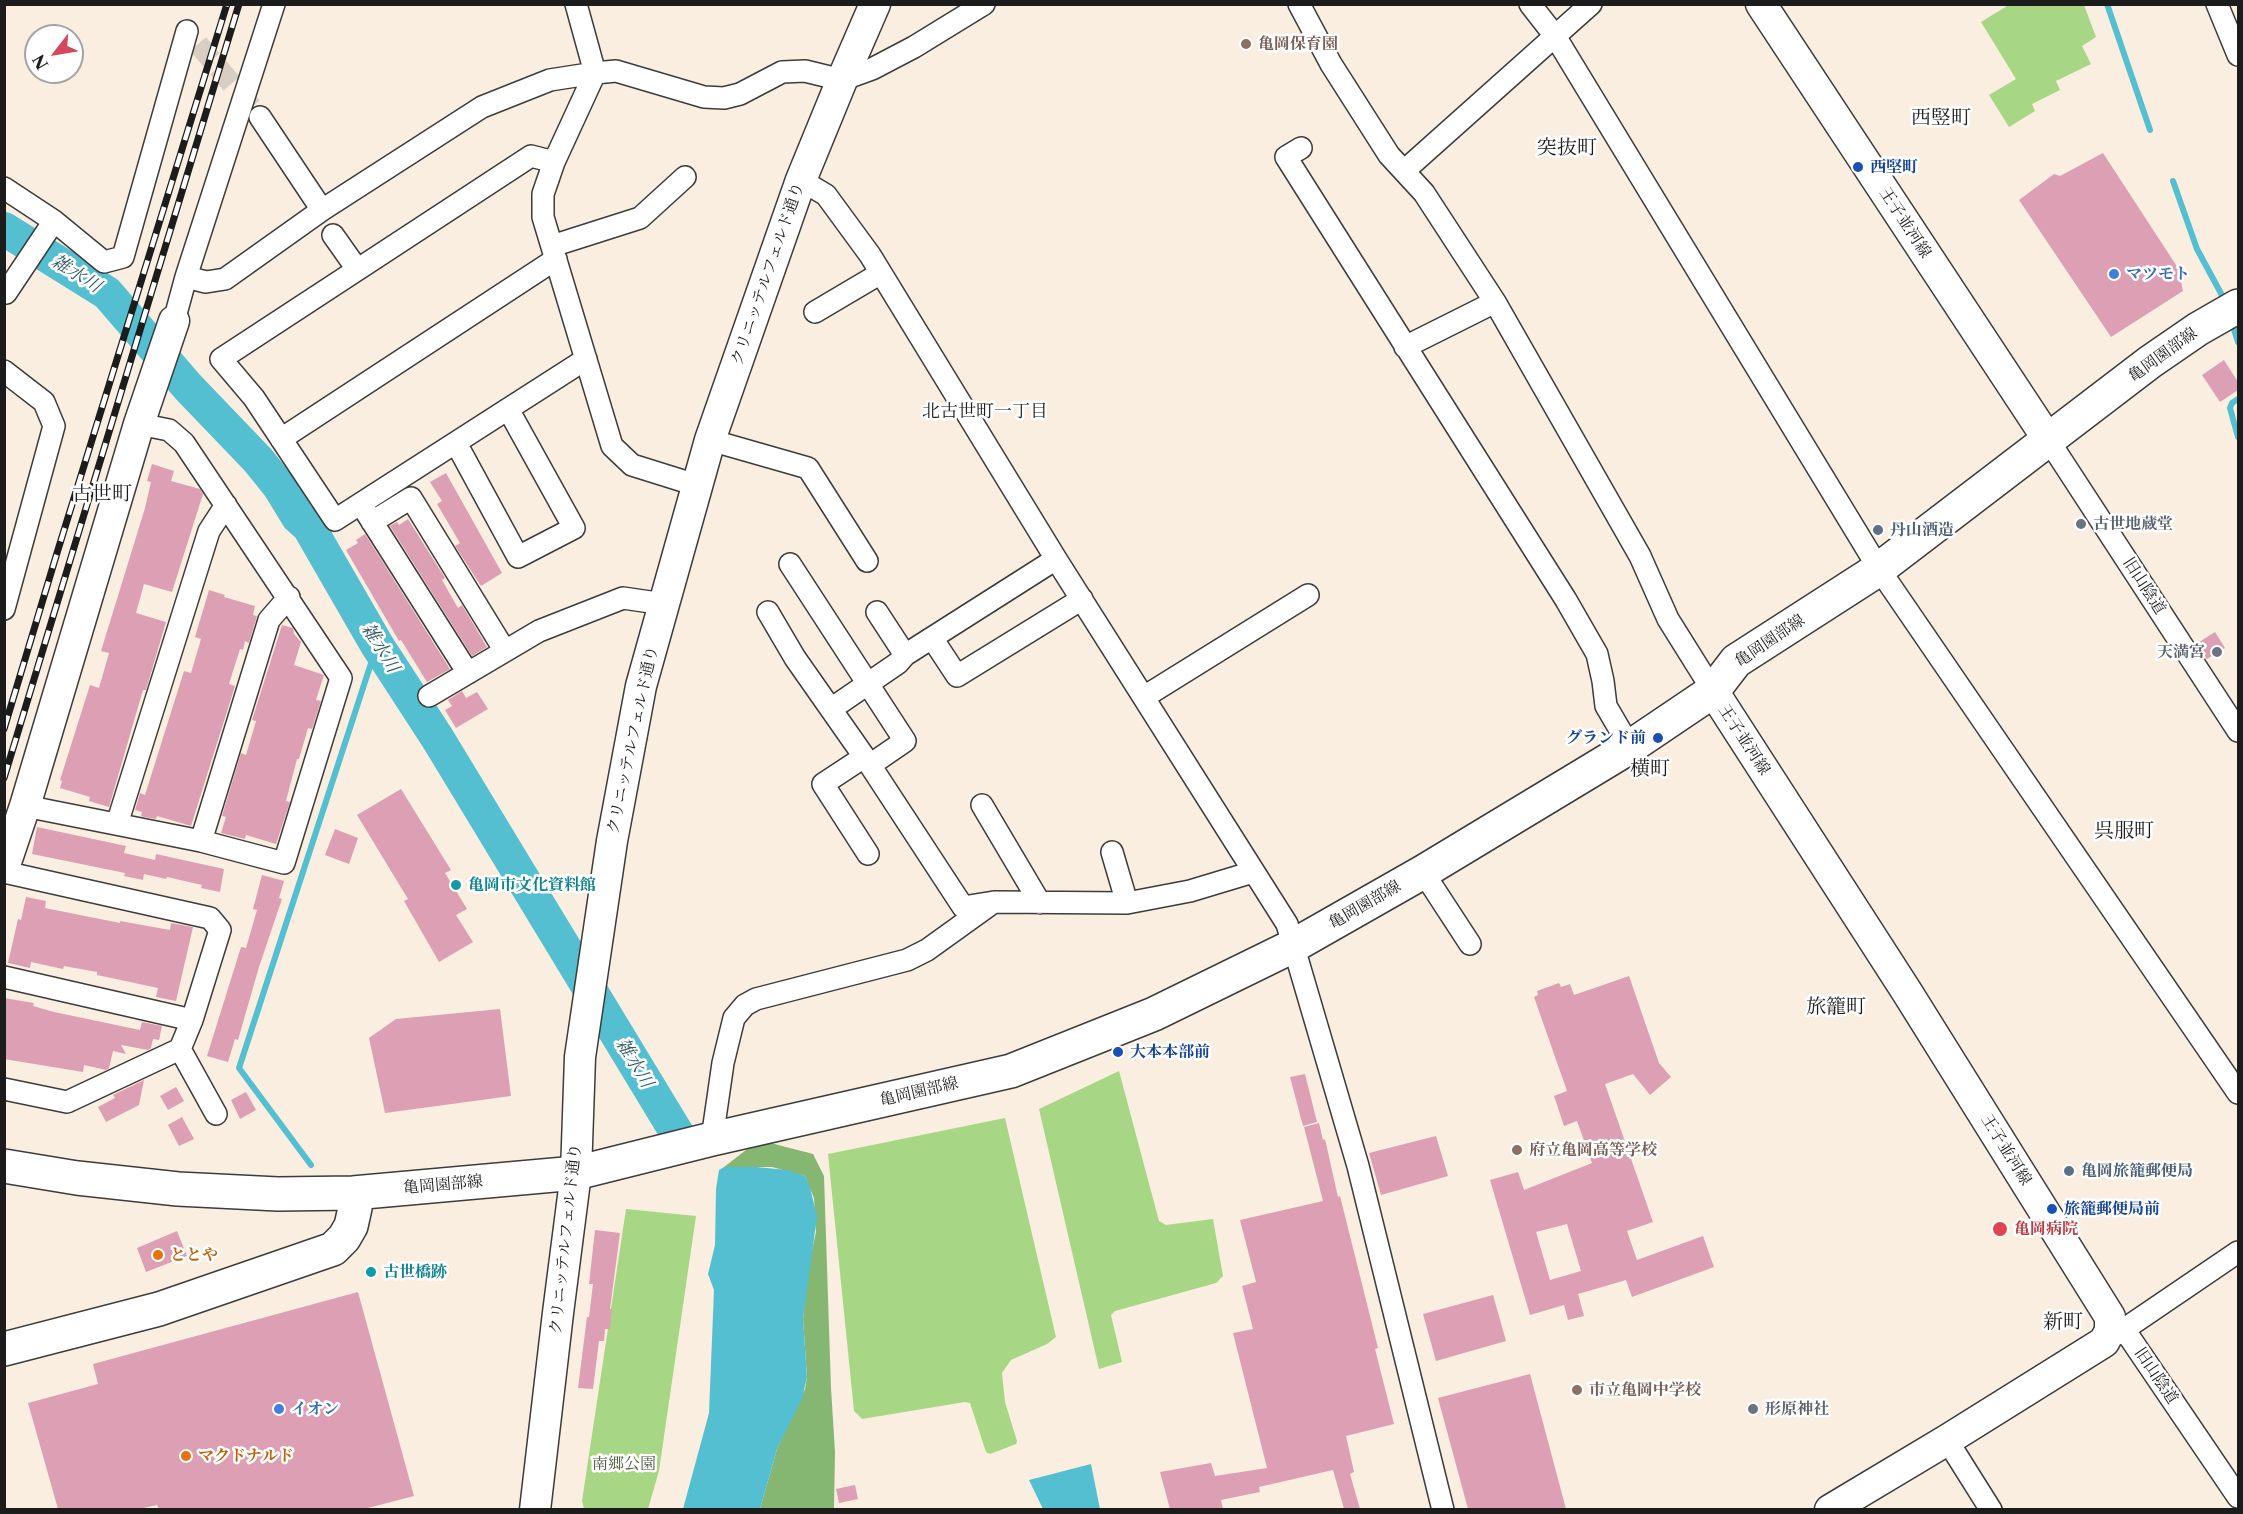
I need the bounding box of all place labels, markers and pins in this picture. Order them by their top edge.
place label: 亀岡保育園 [1258,34,1338,54]
marker: 亀岡保育園 [1239,37,1253,51]
place label: 西堅町 [1870,157,1918,177]
marker: 西堅町 [1851,160,1865,174]
place label: マツモト [2126,264,2190,284]
marker: マツモト [2107,267,2121,281]
place label: 古世地蔵堂 [2093,514,2173,534]
marker: 古世地蔵堂 [2074,517,2088,531]
place label: 丹山酒造 [1890,520,1954,540]
marker: 丹山酒造 [1871,523,1885,537]
place label: 天満宮 [2157,642,2205,662]
marker: 天満宮 [2210,645,2224,659]
place label: グランド前 [1566,728,1646,748]
marker: グランド前 [1651,731,1665,745]
place label: 亀岡市文化資料館 [468,875,596,895]
marker: 亀岡市文化資料館 [449,878,463,892]
place label: 大本本部前 [1130,1042,1210,1062]
marker: 大本本部前 [1111,1045,1125,1059]
place label: 府立亀岡高等学校 [1529,1140,1657,1160]
marker: 府立亀岡高等学校 [1510,1143,1524,1157]
place label: 亀岡旅籠郵便局 [2081,1161,2193,1181]
marker: 亀岡旅籠郵便局 [2062,1164,2076,1178]
place label: 旅籠郵便局前 [2064,1199,2160,1219]
marker: 旅籠郵便局前 [2045,1202,2059,1216]
place label: 亀岡病院 [2014,1219,2078,1239]
marker: 亀岡病院 [1991,1220,2009,1238]
place label: ととや [170,1245,218,1265]
marker: ととや [151,1248,165,1262]
place label: 古世橋跡 [383,1262,447,1282]
marker: 古世橋跡 [364,1265,378,1279]
place label: 市立亀岡中学校 [1589,1380,1701,1400]
marker: 市立亀岡中学校 [1570,1383,1584,1397]
place label: イオン [291,1399,339,1419]
place label: 形原神社 [1765,1399,1829,1419]
marker: イオン [272,1402,286,1416]
marker: 形原神社 [1746,1402,1760,1416]
place label: マクドナルド [198,1446,294,1466]
marker: マクドナルド [179,1449,193,1463]

